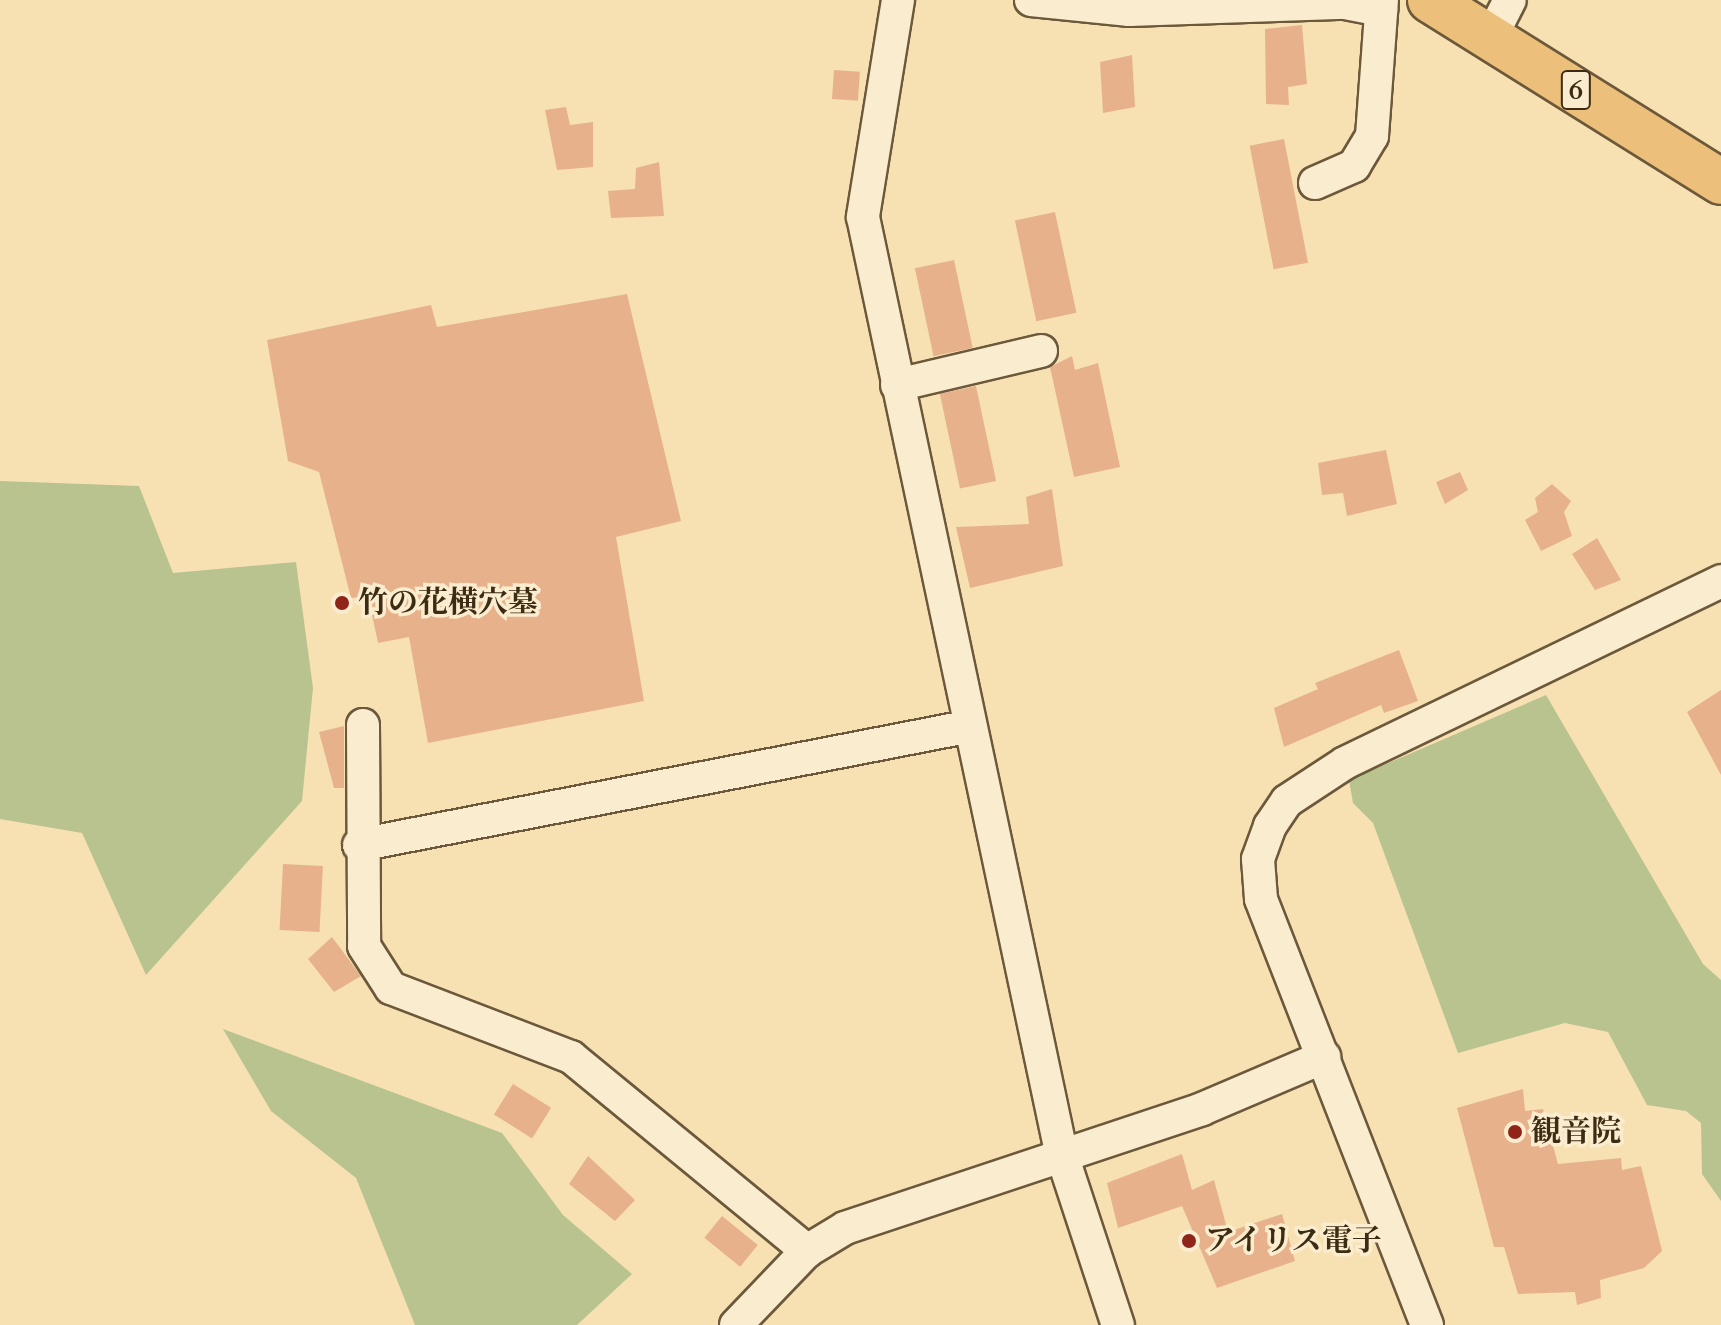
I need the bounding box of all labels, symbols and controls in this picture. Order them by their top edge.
road number: 6 [1560,66,1592,114]
place label: 竹の花横穴墓 [358,585,538,621]
marker: 竹の花横穴墓 [333,594,351,612]
place label: 観音院 [1531,1114,1621,1150]
marker: 観音院 [1506,1123,1524,1141]
place label: アイリス電子 [1205,1223,1385,1259]
marker: アイリス電子 [1180,1232,1198,1250]

